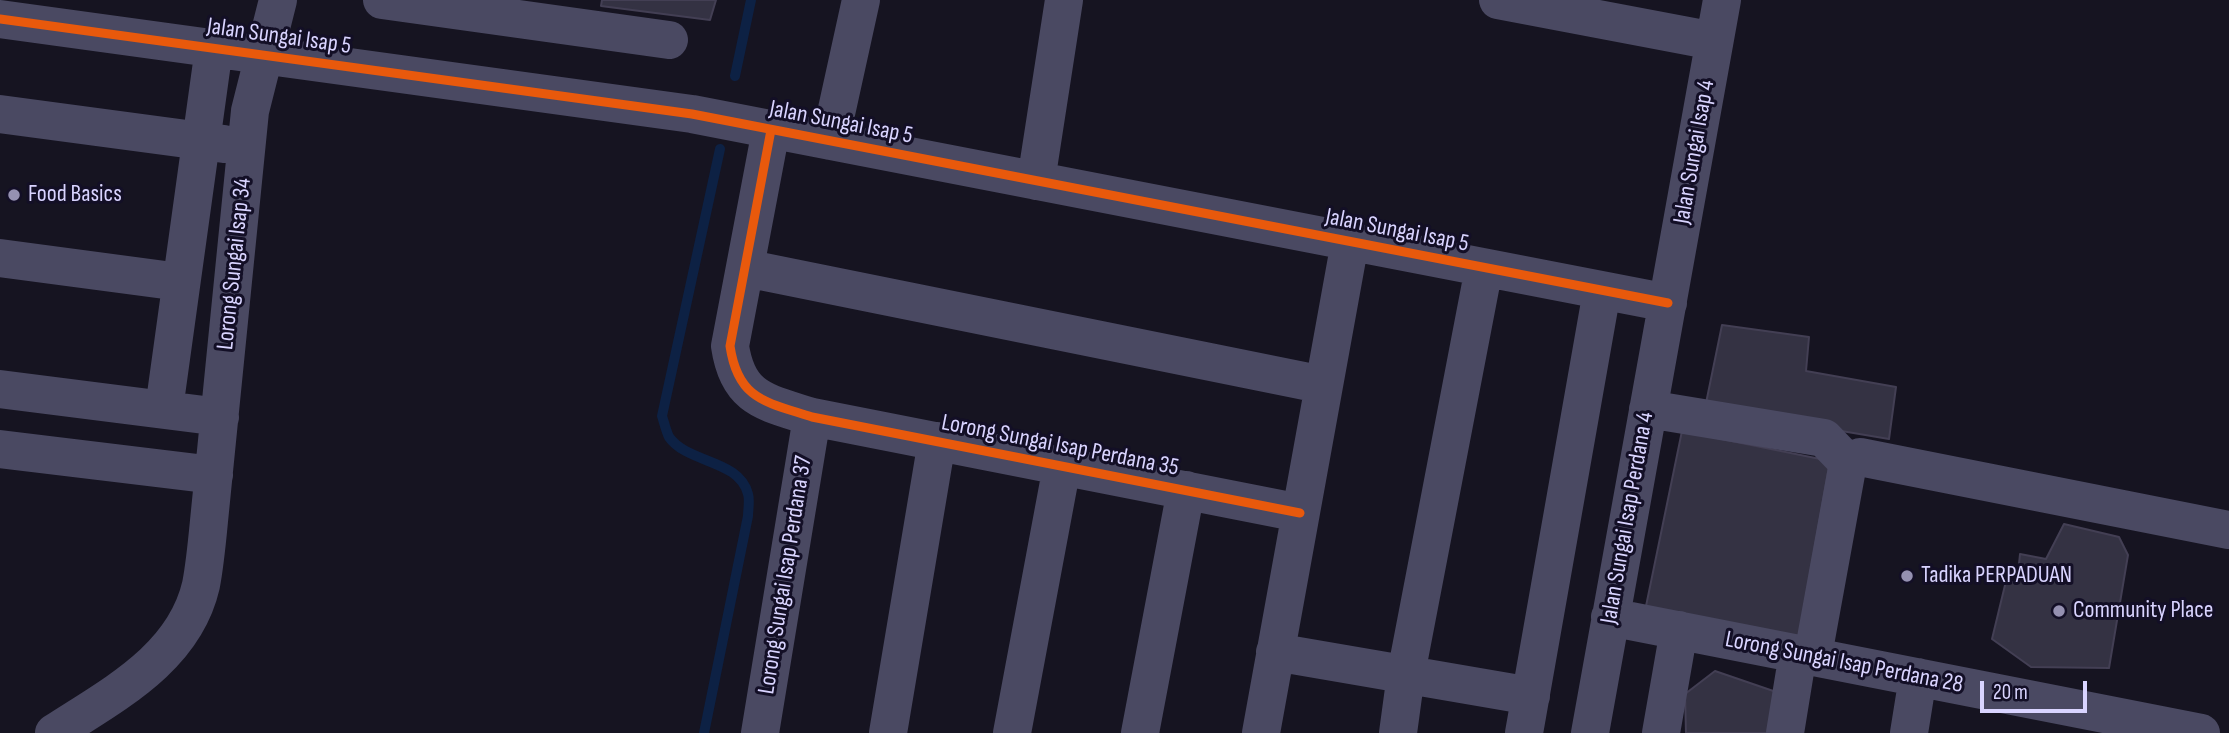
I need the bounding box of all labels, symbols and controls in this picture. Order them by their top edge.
street label: Jalan Sungai Isap 5 [205,13,353,61]
street label: Jalan Sungai Isap 4 [1668,78,1722,226]
street label: Jalan Sungai Isap 5 [767,95,915,151]
street label: Lorong Sungai Isap 34 [212,177,258,351]
place label: Food Basics [28,181,122,209]
marker: Food Basics [6,187,22,203]
street label: Jalan Sungai Isap 5 [1323,203,1471,259]
street label: Lorong Sungai Isap Perdana 35 [939,409,1181,483]
street label: Jalan Sungai Isap Perdana 4 [1595,410,1661,626]
street label: Lorong Sungai Isap Perdana 37 [753,454,819,696]
place label: Tadika PERPADUAN [1921,562,2072,590]
marker: Tadika PERPADUAN [1899,568,1915,584]
place label: Community Place [2073,597,2213,625]
marker: Community Place [2051,603,2067,619]
street label: Lorong Sungai Isap Perdana 28 [1723,626,1965,700]
scale bar [1984,666,2091,710]
text: 20 m [1993,680,2028,705]

